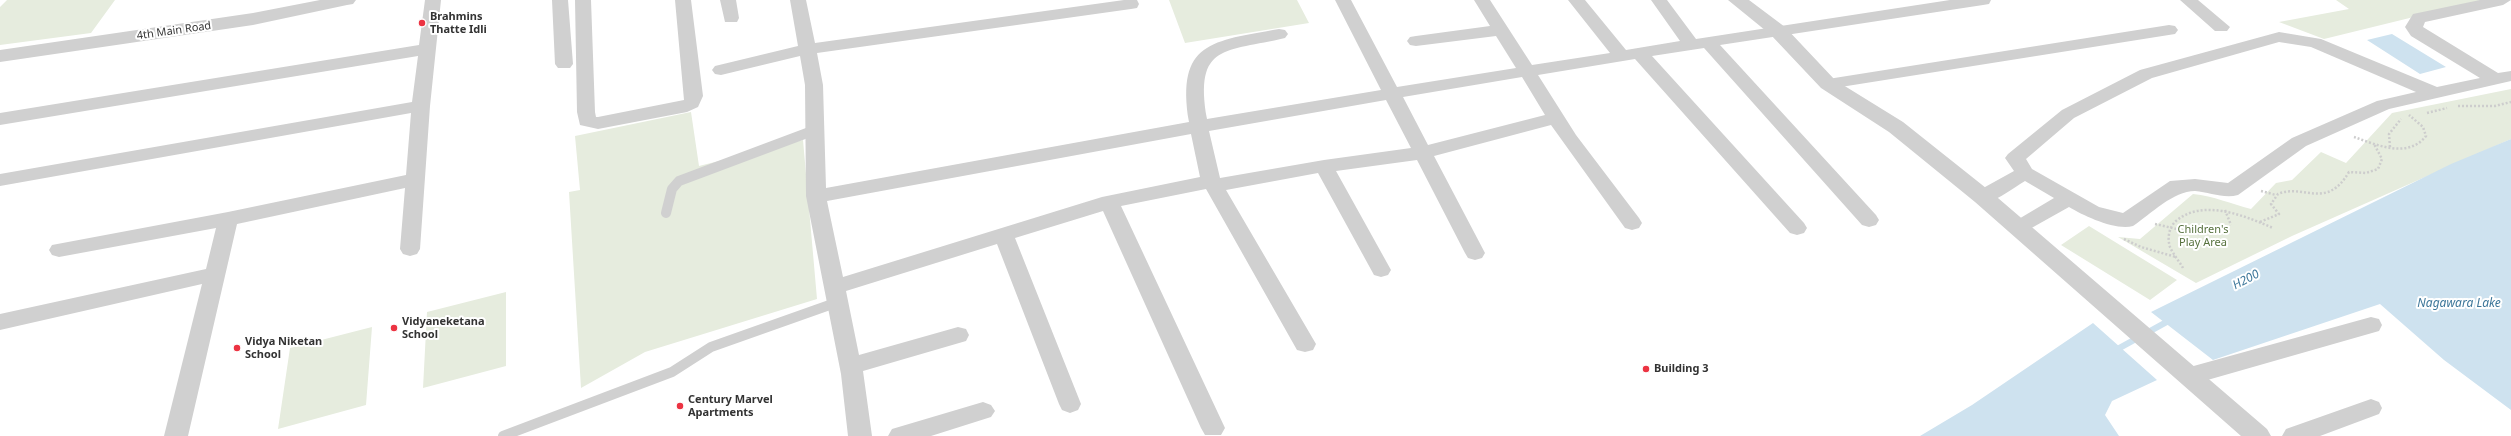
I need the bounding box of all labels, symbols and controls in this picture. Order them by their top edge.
place label: Brahmins Thatte Idli [430,10,487,36]
marker: Brahmins Thatte Idli [417,18,427,28]
street label: 4th Main Road [136,19,212,43]
park label: Children's Play Area [2178,223,2228,249]
water label: H200 [2230,267,2262,293]
water label: Nagawara Lake [2417,297,2501,311]
place label: Vidyaneketana School [402,315,484,341]
marker: Vidyaneketana School [389,323,399,333]
place label: Vidya Niketan School [245,335,322,361]
marker: Vidya Niketan School [232,343,242,353]
place label: Building 3 [1654,362,1709,376]
marker: Building 3 [1641,364,1651,374]
place label: Century Marvel Apartments [688,393,773,419]
marker: Century Marvel Apartments [675,401,685,411]

